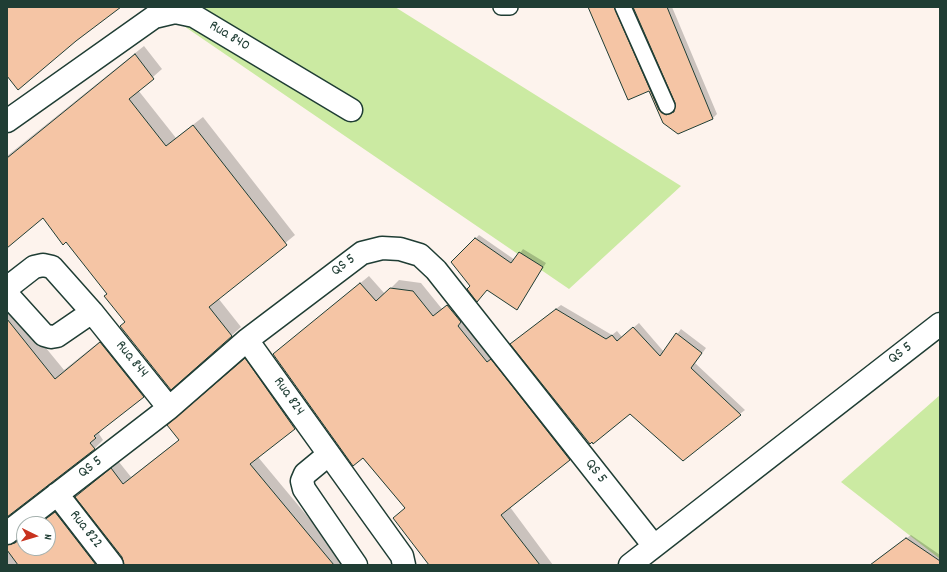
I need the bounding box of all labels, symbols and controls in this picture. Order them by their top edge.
street label: Rua 840 [205,18,253,56]
street label: QS 5 [328,251,360,281]
street label: Rua 844 [111,338,151,382]
street label: QS 5 [885,339,917,369]
street label: Rua 824 [268,374,308,420]
street label: QS 5 [75,453,107,483]
street label: QS 5 [580,456,610,488]
street label: Rua 822 [65,507,105,553]
north arrow [16,516,56,556]
text: N [39,534,55,540]

